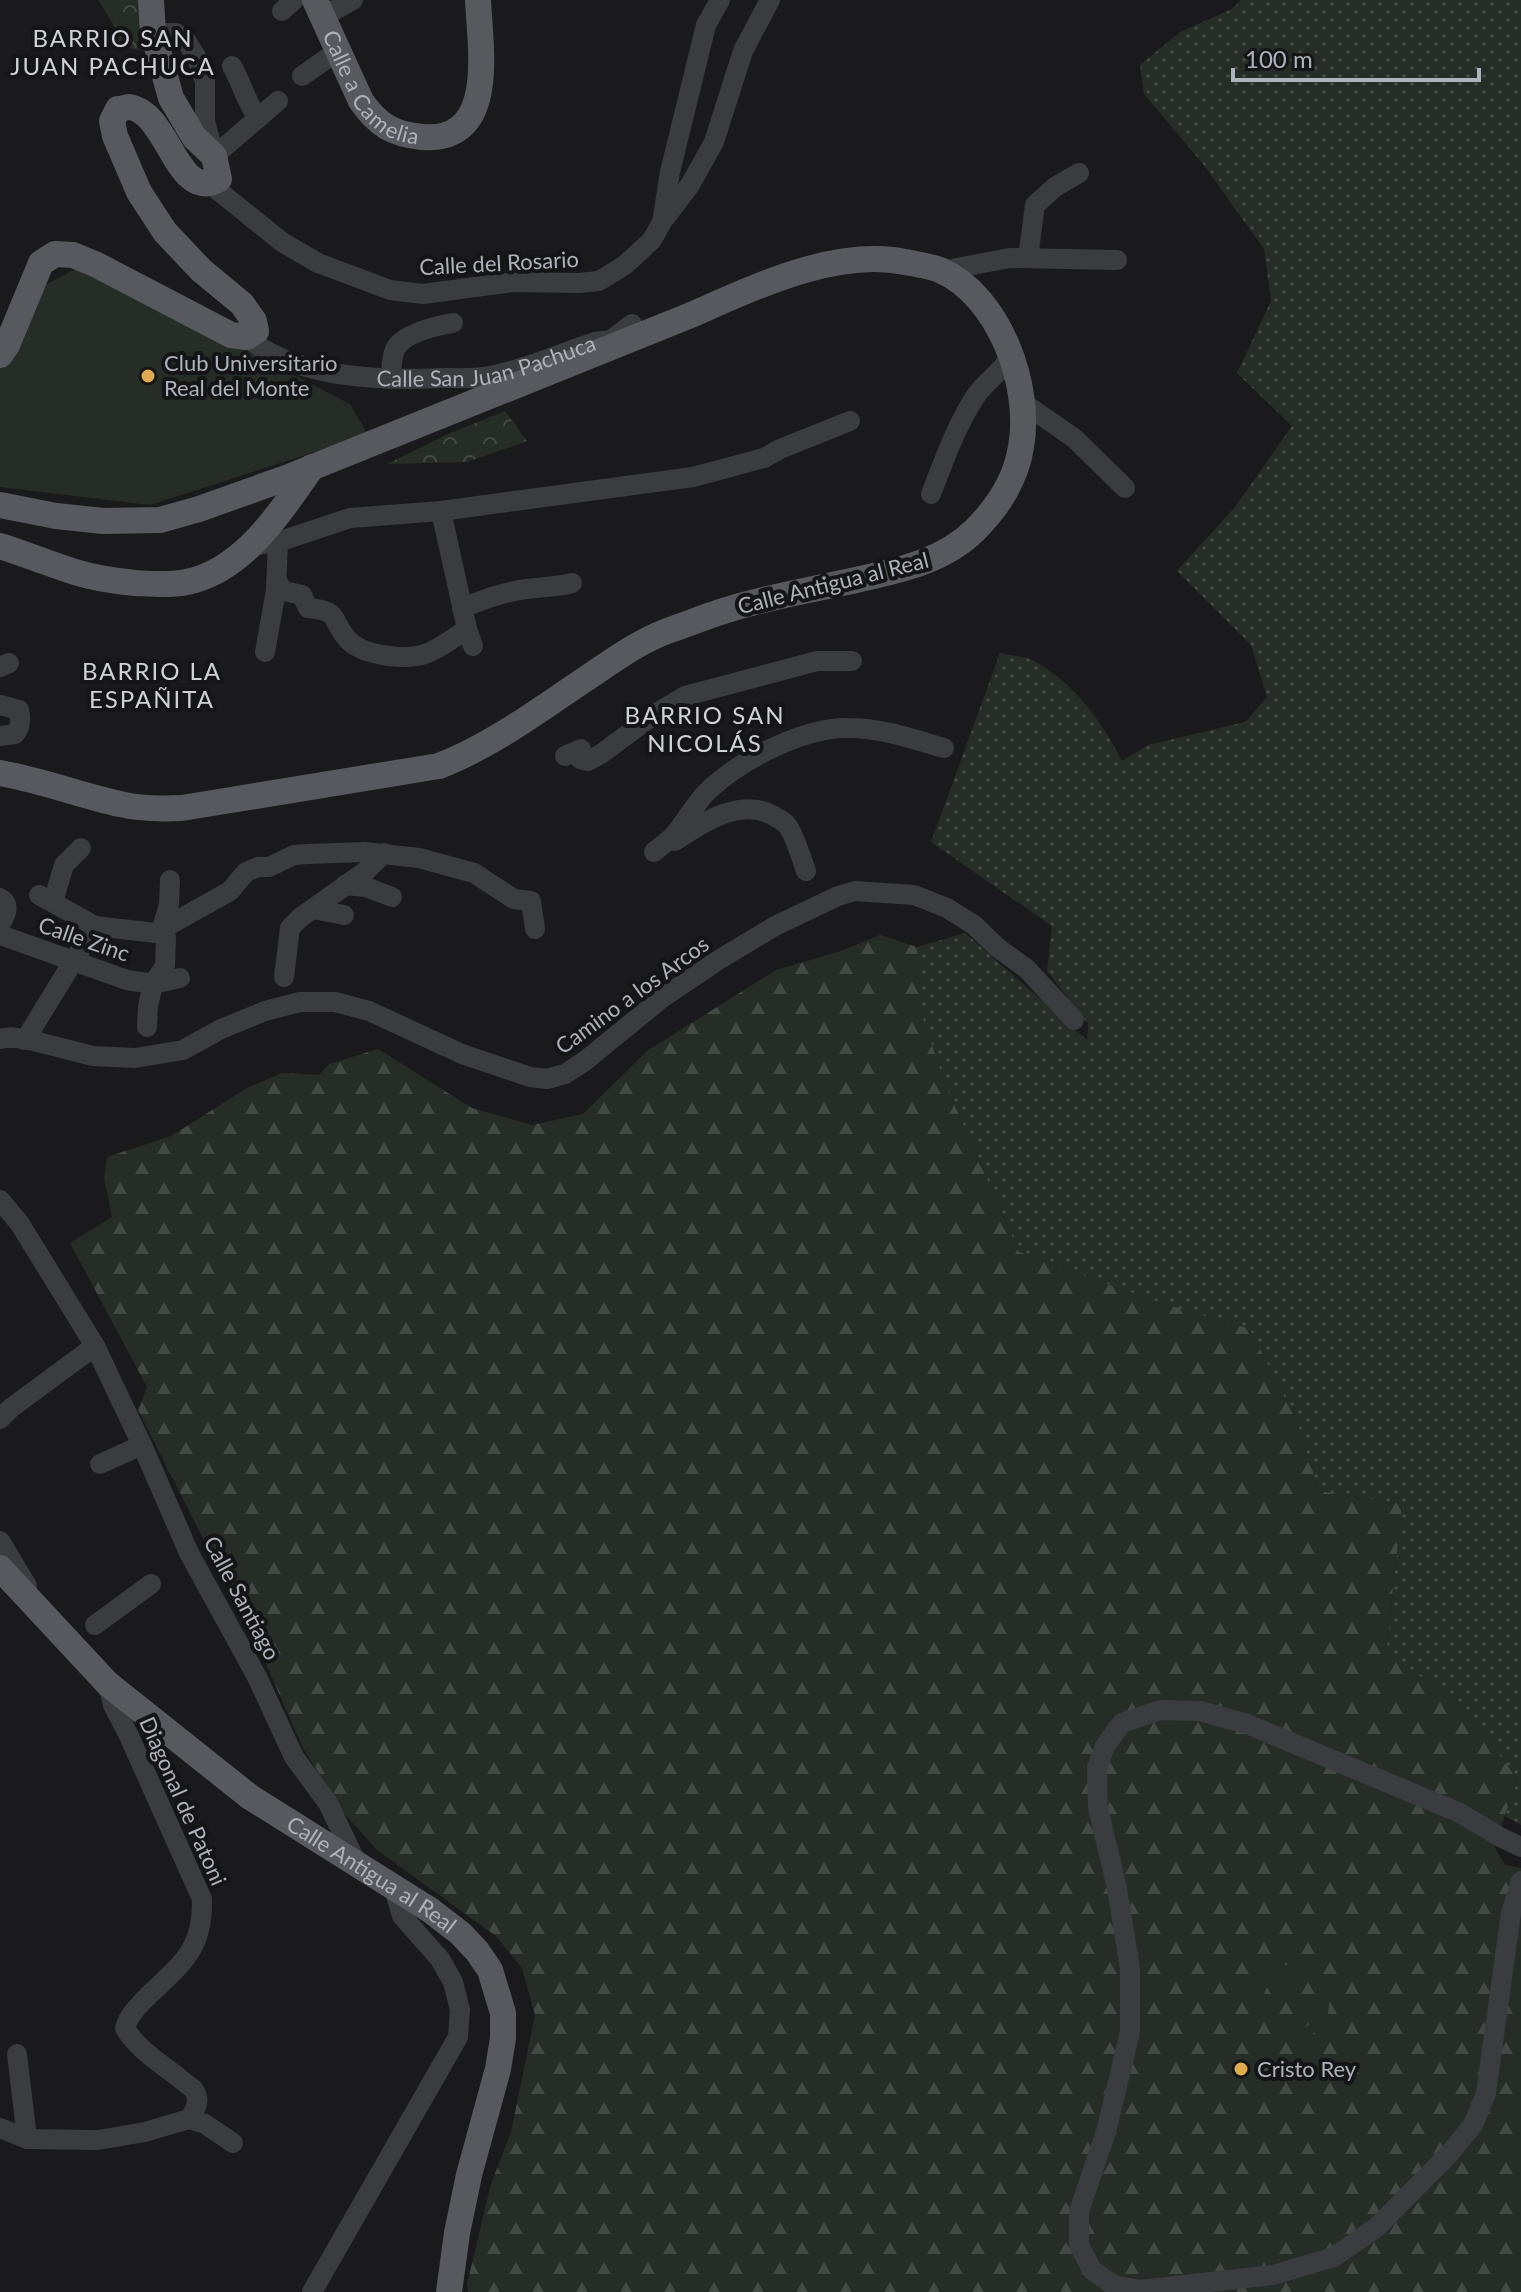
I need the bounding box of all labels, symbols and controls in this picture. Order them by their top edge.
district label: BARRIO SAN JUAN PACHUCA [10,23,216,80]
street label: Calle a Camelia [318,26,421,150]
scale bar [1233,32,1479,82]
text: 100 m [1245,44,1313,73]
street label: Calle del Rosario [418,245,579,280]
street label: Calle San Juan Pachuca [376,329,599,392]
place label: Club Universitario Real del Monte [164,349,338,401]
marker: Club Universitario Real del Monte [139,367,157,385]
street label: Calle Antigua al Real [735,546,931,619]
district label: BARRIO LA ESPAÑITA [82,656,222,713]
district label: BARRIO SAN NICOLÁS [625,700,785,757]
street label: Calle Zinc [35,910,133,967]
street label: Camino a los Arcos [550,930,714,1059]
street label: Calle Santiago [199,1531,286,1664]
street label: Diagonal de Patoni [134,1712,233,1889]
street label: Calle Antigua al Real [282,1810,462,1938]
place label: Cristo Rey [1257,2055,1357,2082]
marker: Cristo Rey [1232,2060,1250,2078]

